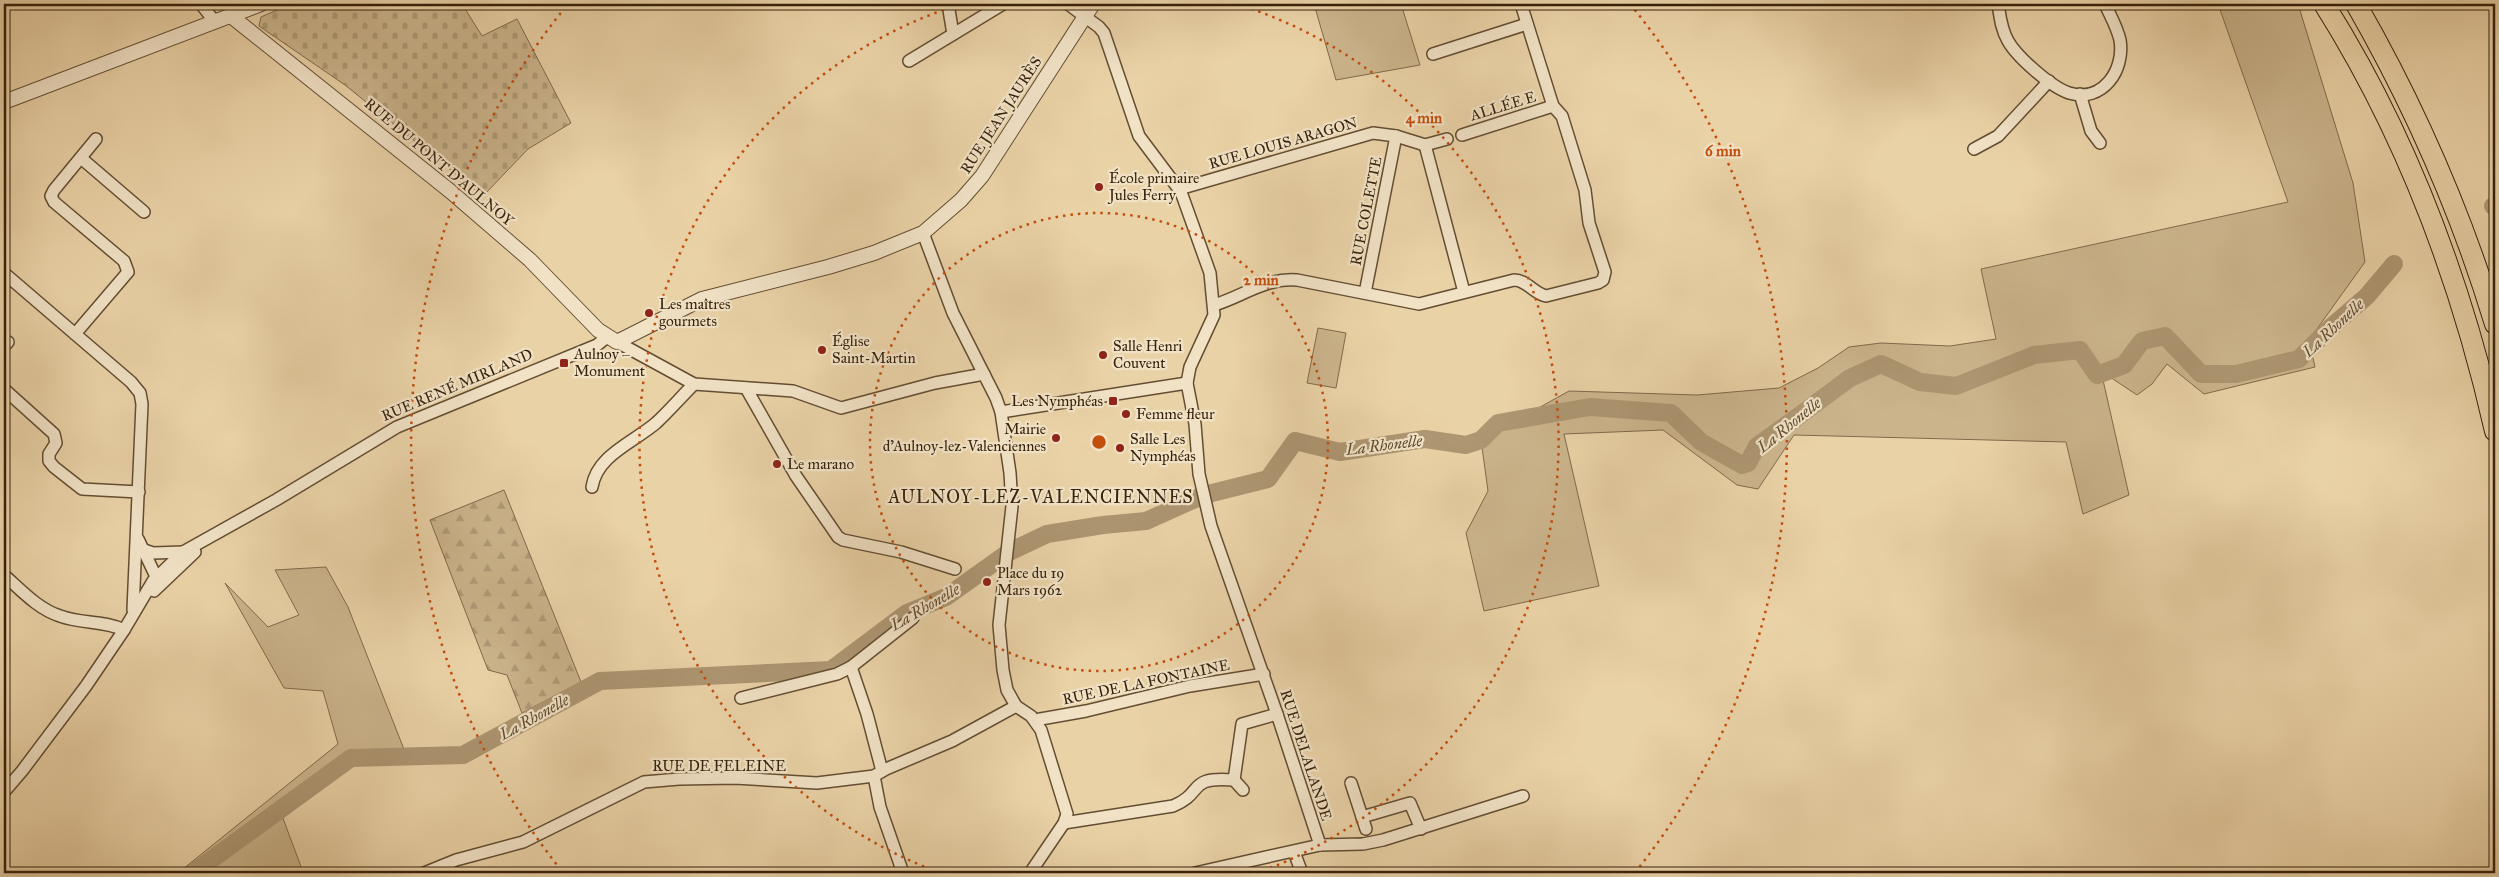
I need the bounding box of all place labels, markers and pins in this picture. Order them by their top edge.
place label: École primaire Jules Ferry [1107,168,1199,205]
marker: École primaire Jules Ferry [1093,181,1105,193]
place label: Les maîtres gourmets [659,295,731,330]
marker: Les maîtres gourmets [643,307,655,319]
place label: Église Saint-Martin [832,331,916,367]
place label: Salle Henri Couvent [1113,337,1182,372]
marker: Église Saint-Martin [816,344,828,356]
place label: Aulnoy – Monument [573,345,646,380]
marker: Salle Henri Couvent [1097,349,1109,361]
marker: Aulnoy – Monument [558,357,570,369]
place label: Les Nymphéas [1011,392,1103,410]
marker: Les Nymphéas [1107,395,1119,407]
place label: Femme fleur [1136,405,1215,423]
marker: Femme fleur [1120,408,1132,420]
place label: Mairie d'Aulnoy-lez-Valenciennes [883,420,1046,455]
place label: Salle Les Nymphéas [1130,430,1196,465]
marker: Mairie d'Aulnoy-lez-Valenciennes [1050,432,1062,444]
centre of rings [1090,433,1108,451]
marker: Salle Les Nymphéas [1114,442,1126,454]
place label: Le marano [787,455,855,473]
marker: Le marano [771,458,783,470]
place label: Place du 19 Mars 1962 [997,564,1064,599]
marker: Place du 19 Mars 1962 [981,576,993,588]

